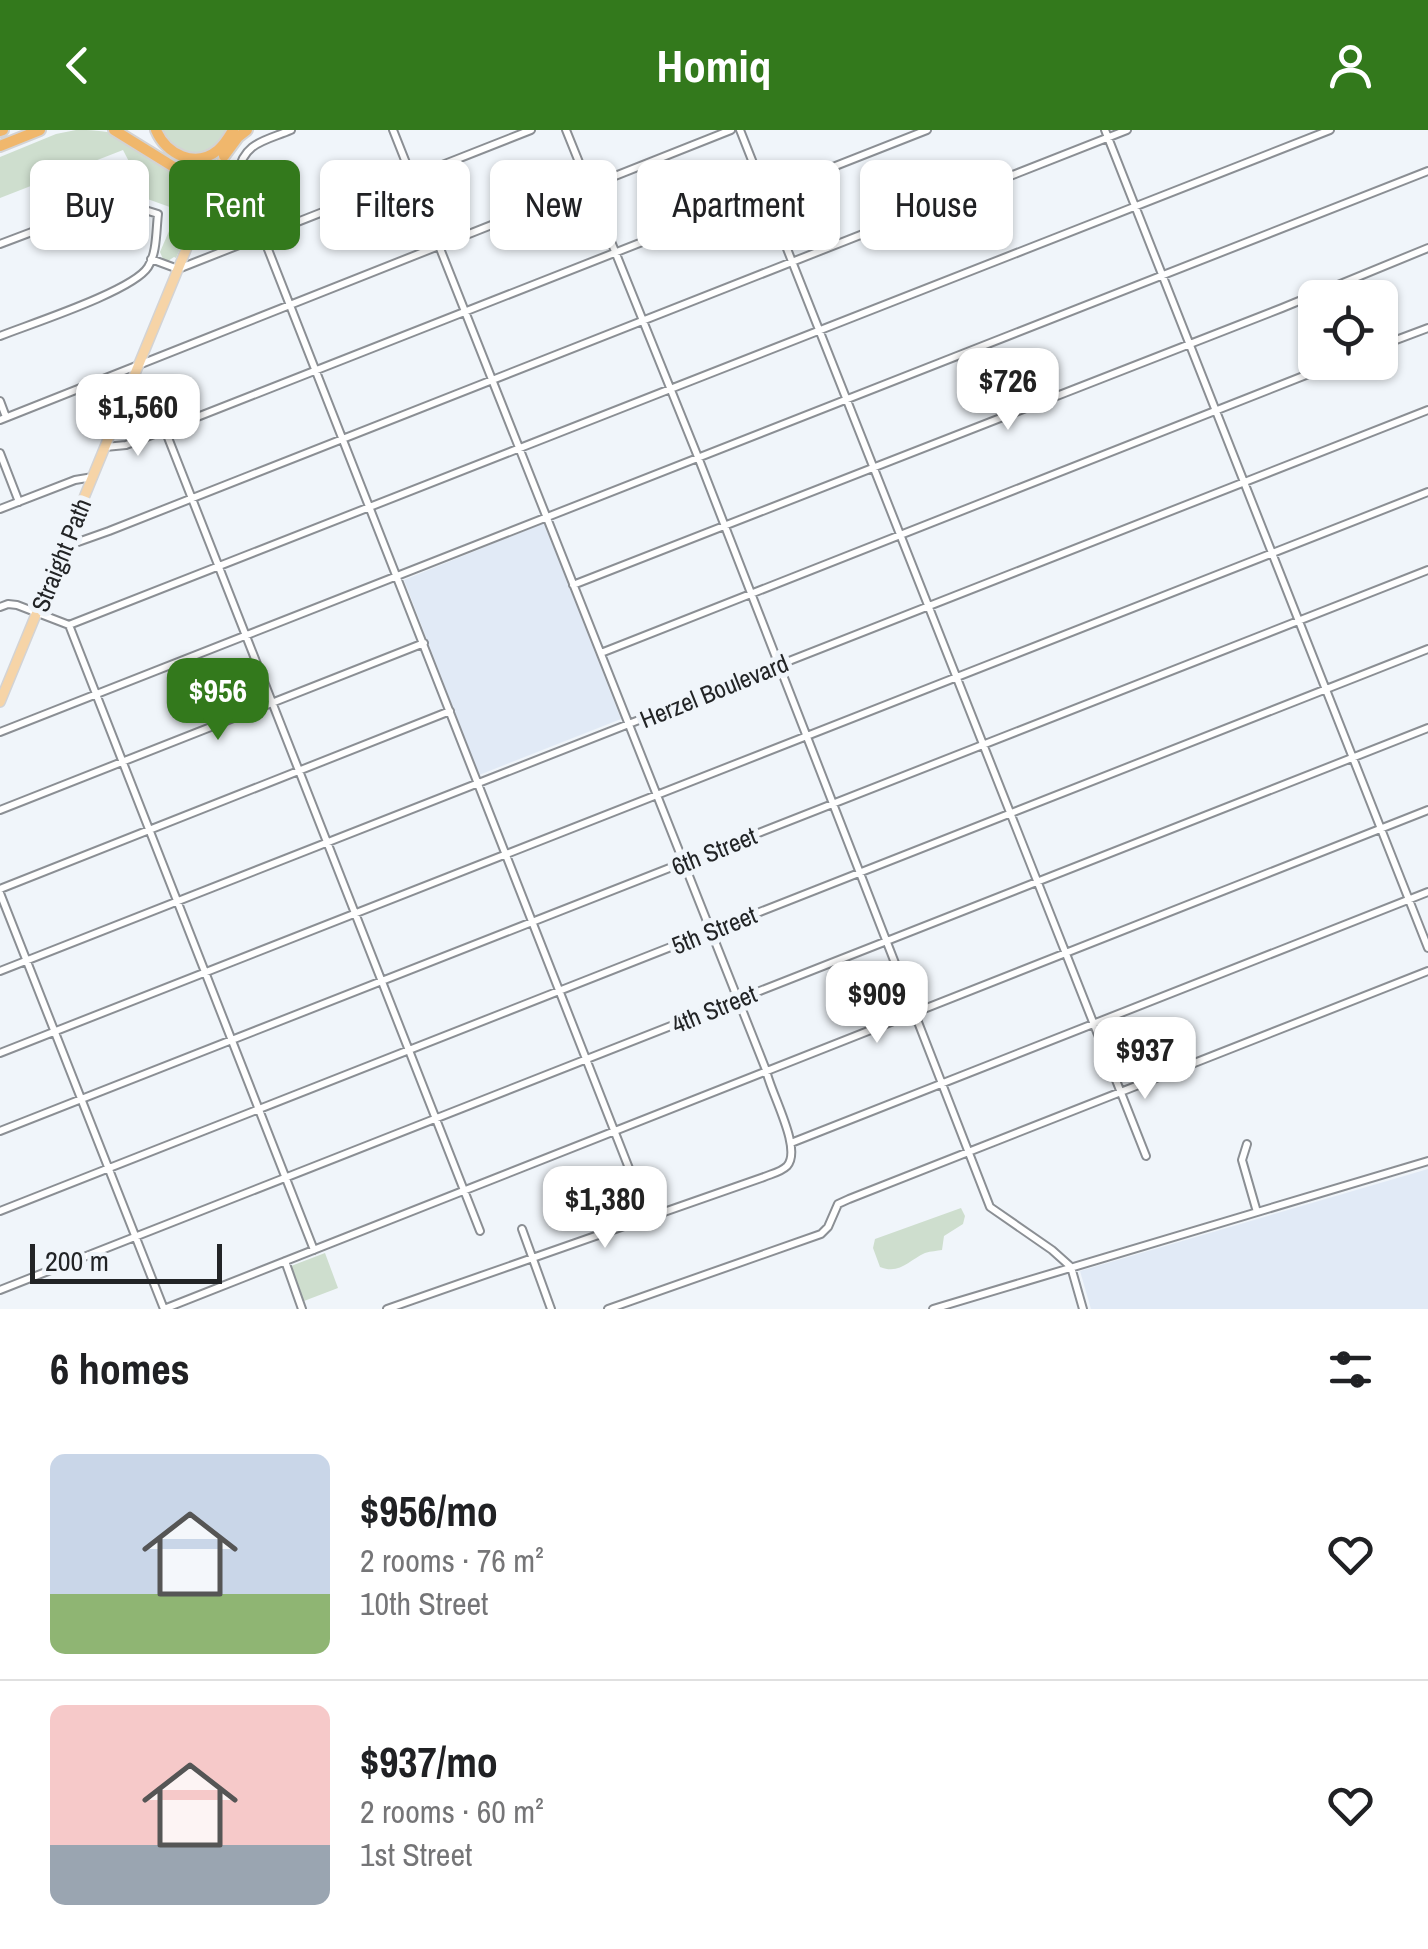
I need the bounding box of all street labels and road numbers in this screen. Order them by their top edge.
street label: Straight Path [23,493,99,617]
street label: Herzel Boulevard [635,646,793,736]
street label: 6th Street [666,818,762,883]
street label: 5th Street [666,897,762,962]
street label: 4th Street [666,976,762,1041]

